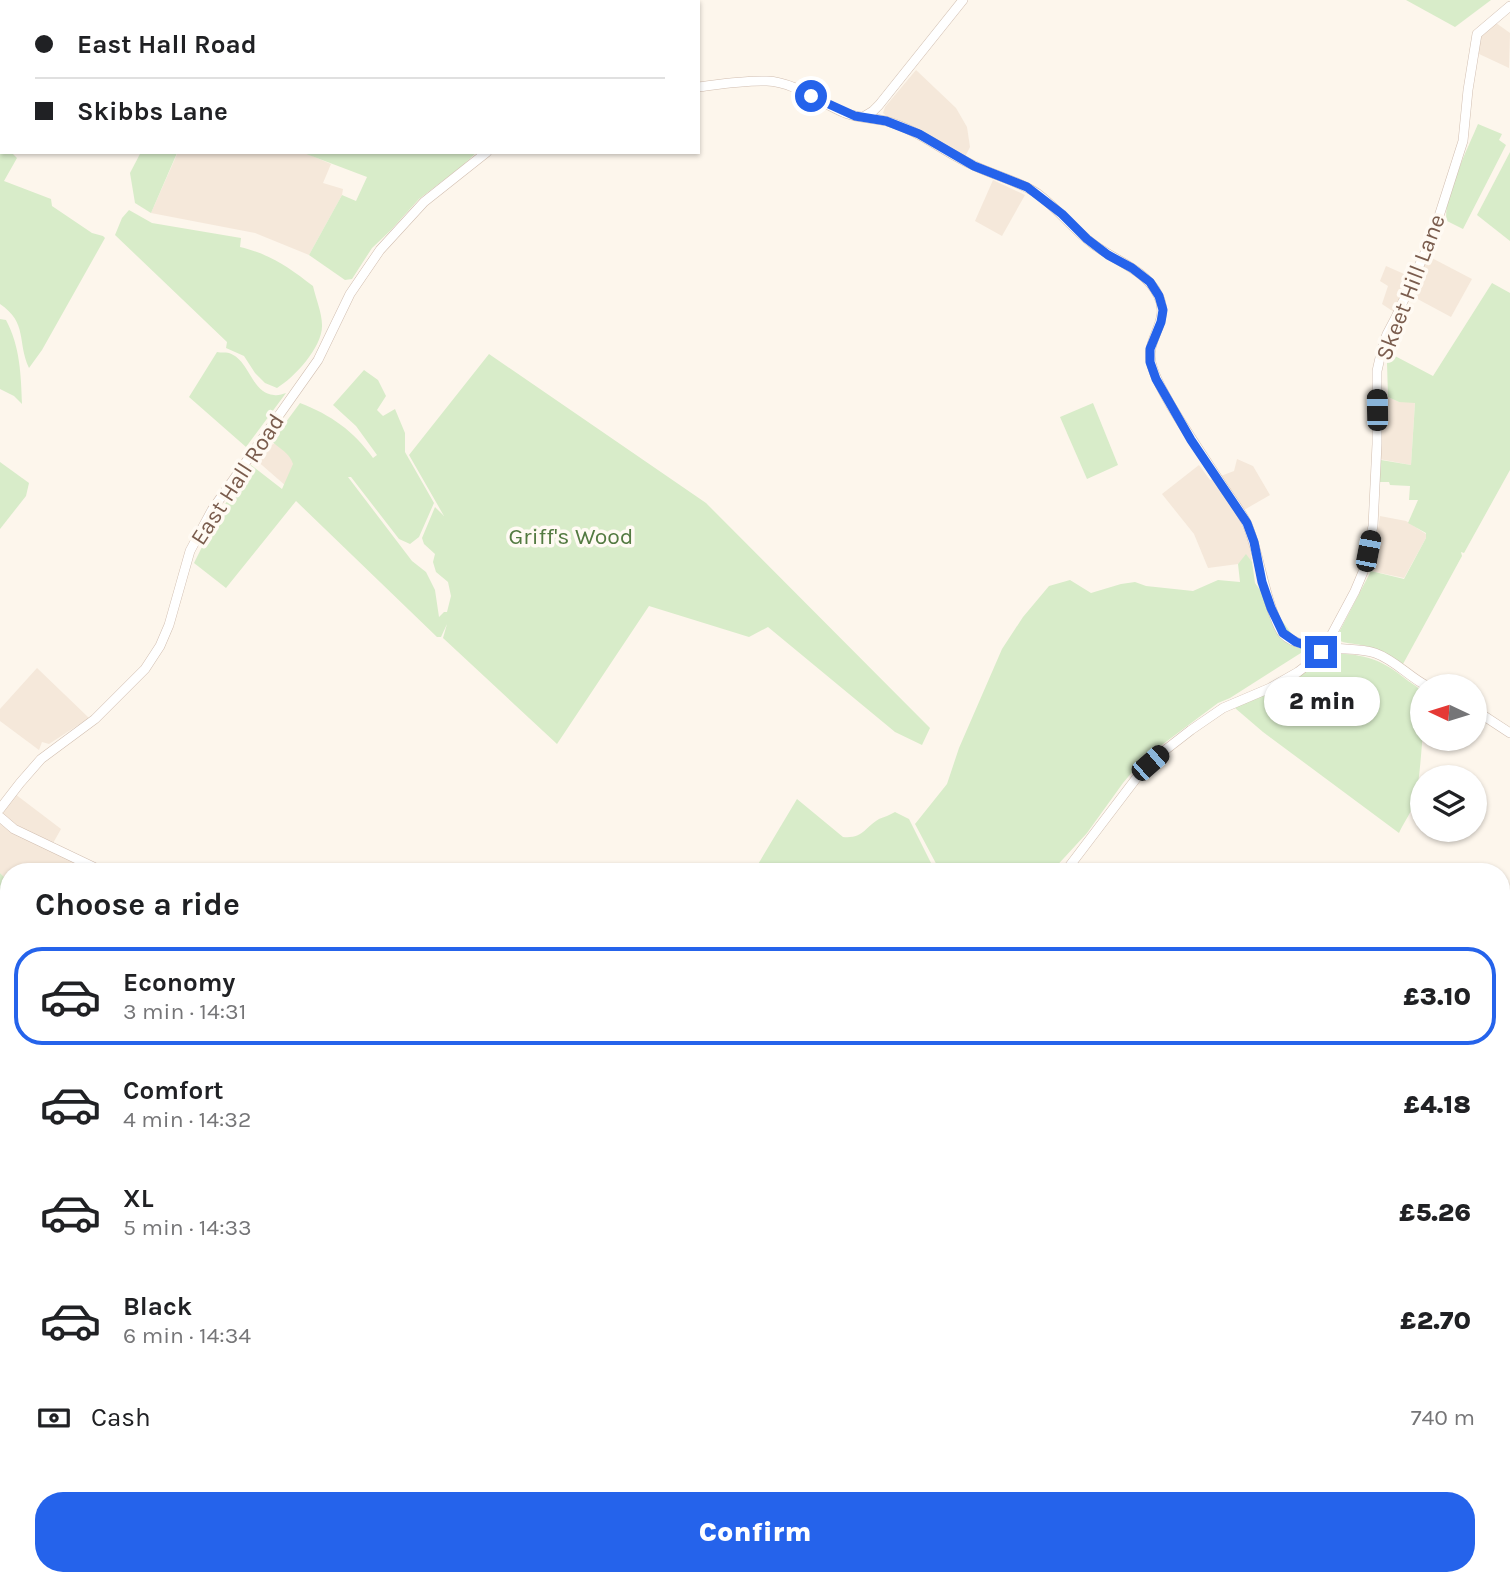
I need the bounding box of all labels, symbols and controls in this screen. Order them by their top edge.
text: East Hall Road [77,29,257,60]
route start [795,80,827,112]
text: Skibbs Lane [77,96,228,127]
street label: Skeet Hill Lane [1370,210,1451,364]
car [1367,389,1388,431]
street label: East Hall Road [185,409,290,550]
park label: Griff's Wood [509,523,634,550]
car [1354,528,1383,574]
route end [1305,636,1337,668]
north arrow [1410,674,1488,751]
map controls [1410,674,1487,842]
callout: 2 min [1263,676,1379,726]
text: 2 min [1289,688,1355,715]
car [1128,741,1173,785]
button: layers [1410,765,1487,842]
text: Choose a ride [35,886,240,923]
icon: car [39,965,102,1028]
text: Economy [123,967,235,998]
text: £3.10 [1403,981,1471,1012]
text: 3 min · 14:31 [123,998,246,1025]
icon: car [39,1073,102,1136]
text: Comfort [123,1075,224,1106]
text: £4.18 [1404,1089,1471,1120]
text: 4 min · 14:32 [123,1106,251,1133]
icon: car [39,1181,102,1244]
text: XL [123,1183,154,1214]
text: £5.26 [1399,1197,1471,1228]
text: 5 min · 14:33 [123,1214,252,1241]
icon: car [39,1289,102,1352]
text: Black [123,1291,192,1322]
text: £2.70 [1400,1305,1471,1336]
text: 6 min · 14:34 [123,1322,251,1349]
icon: cash [35,1399,73,1437]
text: Cash [91,1402,151,1433]
text: 740 m [1411,1404,1475,1431]
button: Confirm [35,1492,1475,1572]

